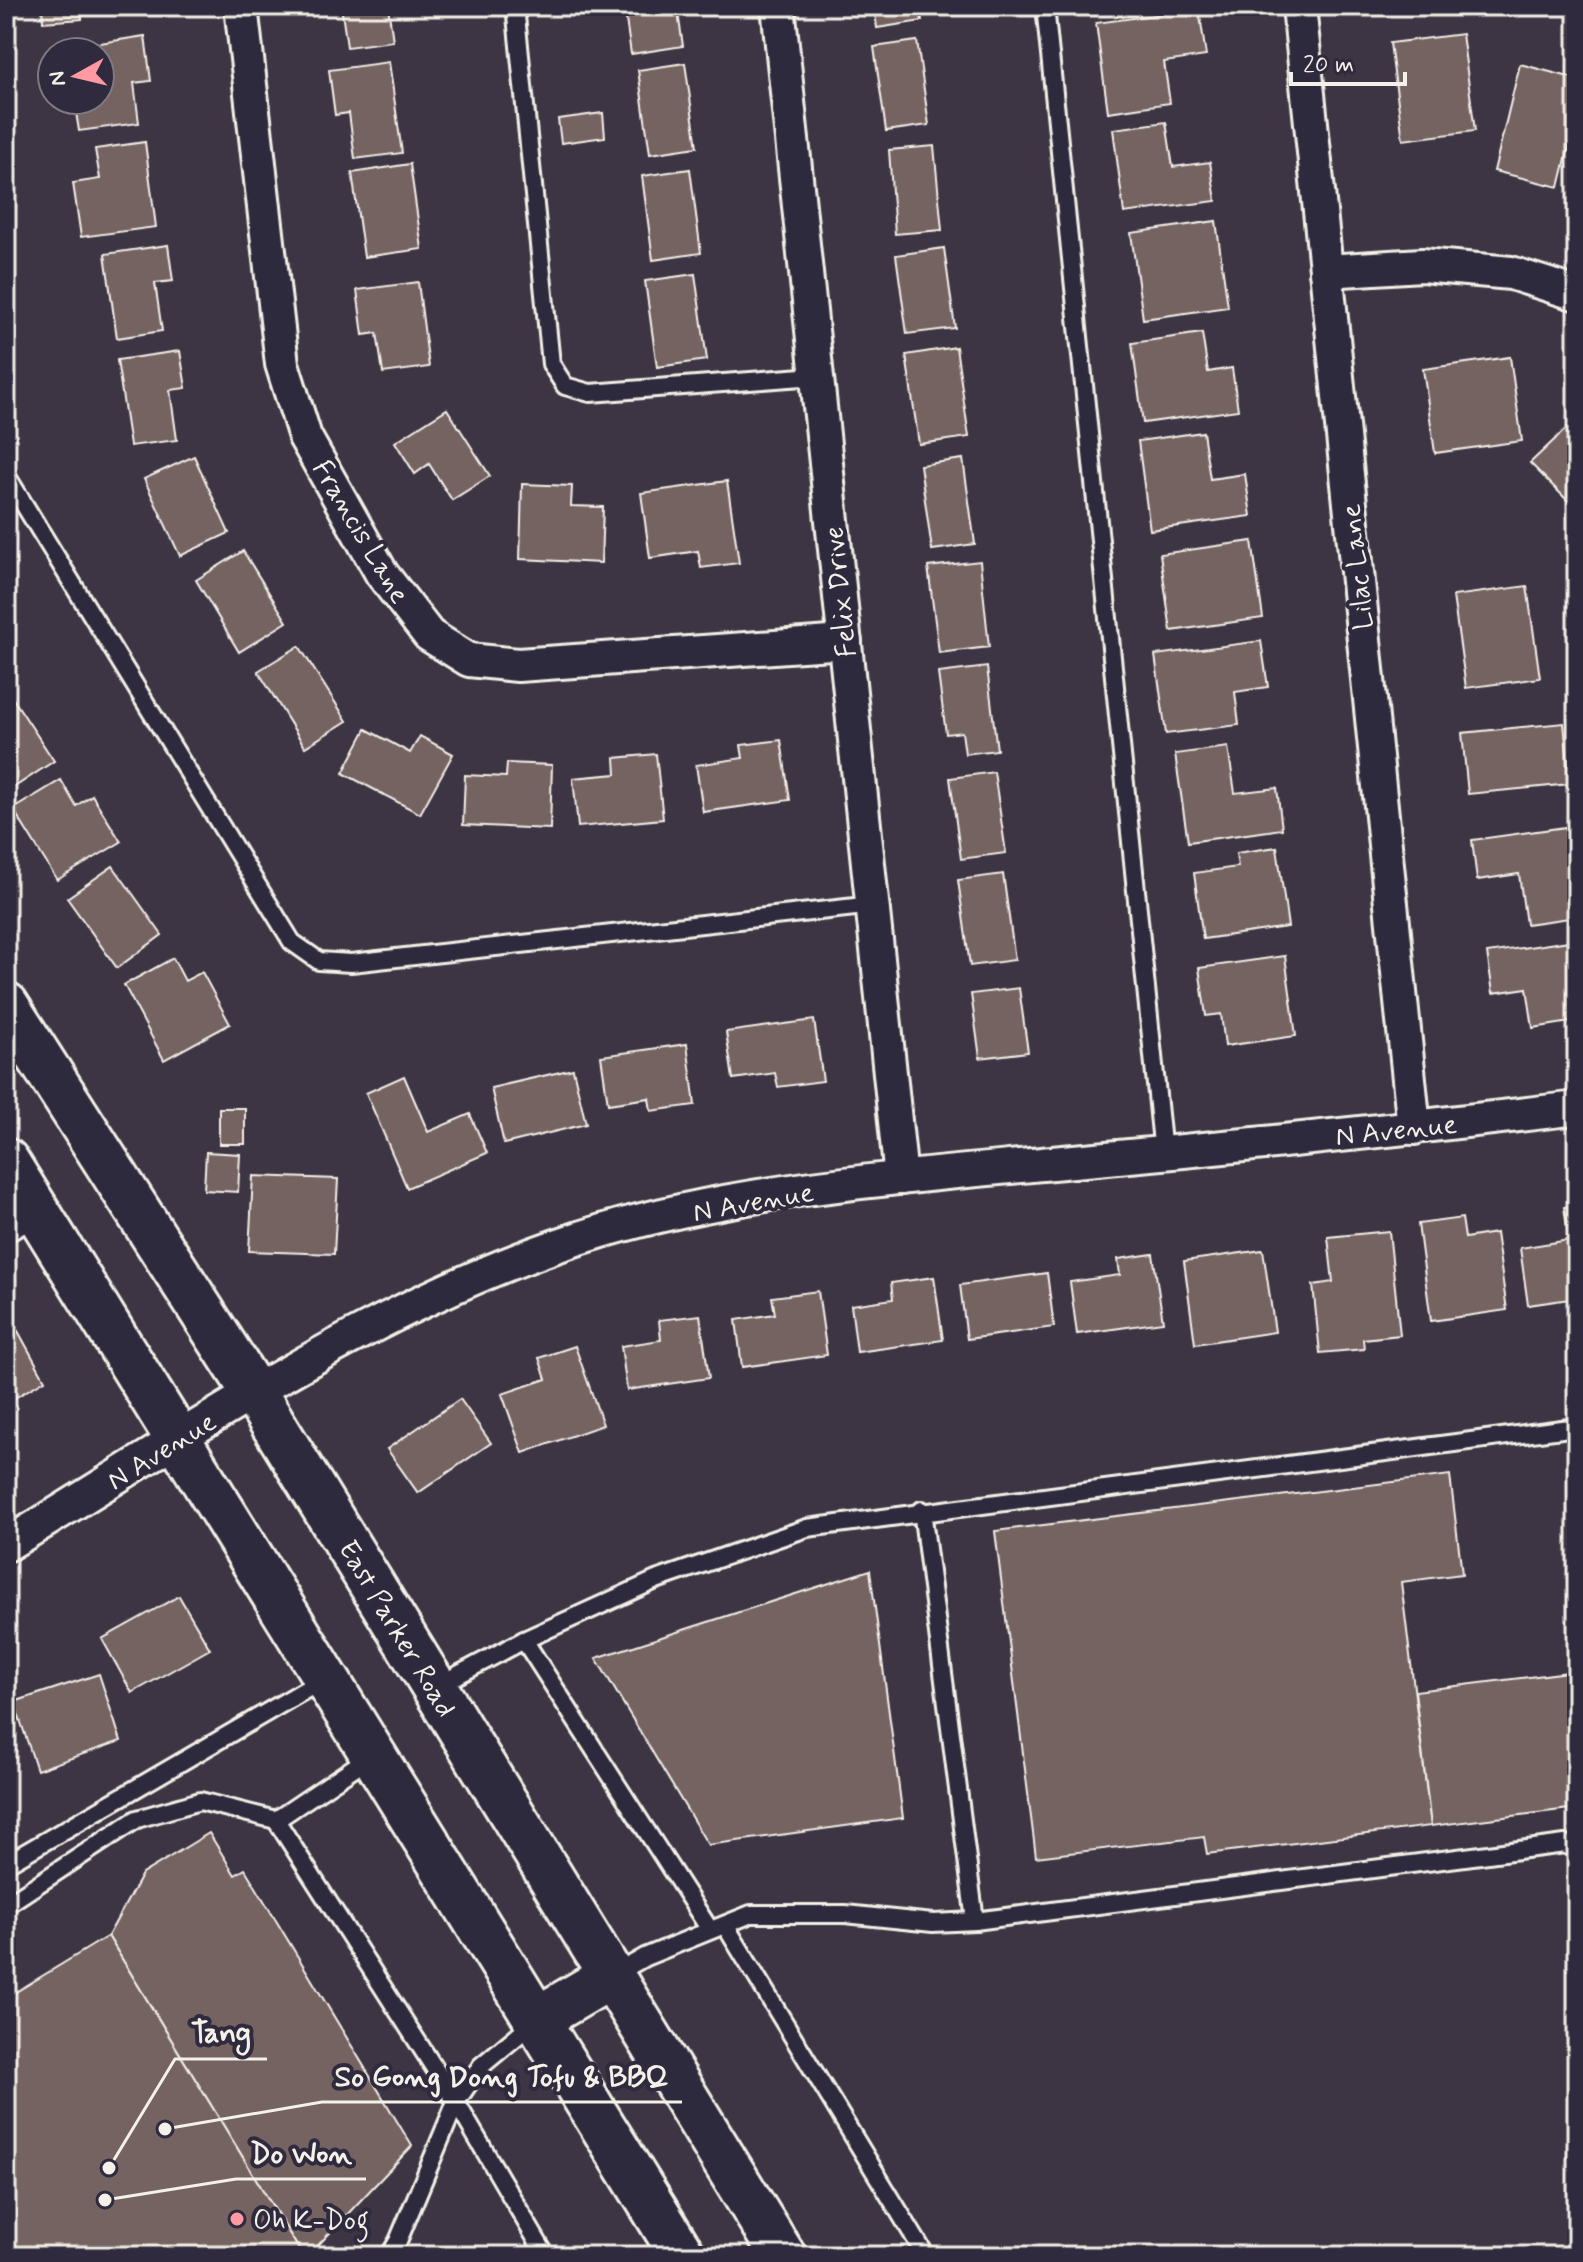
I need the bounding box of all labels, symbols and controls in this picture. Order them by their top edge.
north arrow [36,36,116,116]
scale bar [1291,36,1405,86]
text: 20 m [1303,50,1354,81]
text: N [43,69,73,88]
street label: Francis Lane [302,454,417,611]
street label: Lilac Lane [1333,502,1383,631]
street label: Felix Drive [816,524,867,659]
street label: N Avenue [1334,1107,1459,1156]
street label: N Avenue [690,1175,817,1232]
street label: N Avenue [101,1404,224,1500]
street label: East Parker Road [328,1534,463,1725]
callout: Tang [175,2005,267,2059]
text: Tang [191,2014,251,2056]
callout: So Gong Dong Tofu & BBQ [322,2048,682,2102]
text: So Gong Dong Tofu & BBQ [335,2058,669,2098]
callout: Do Won [236,2125,366,2179]
text: Do Won [250,2135,353,2174]
place label: Oh K-Dog [253,2203,369,2243]
marker: Oh K-Dog [228,2210,246,2228]

